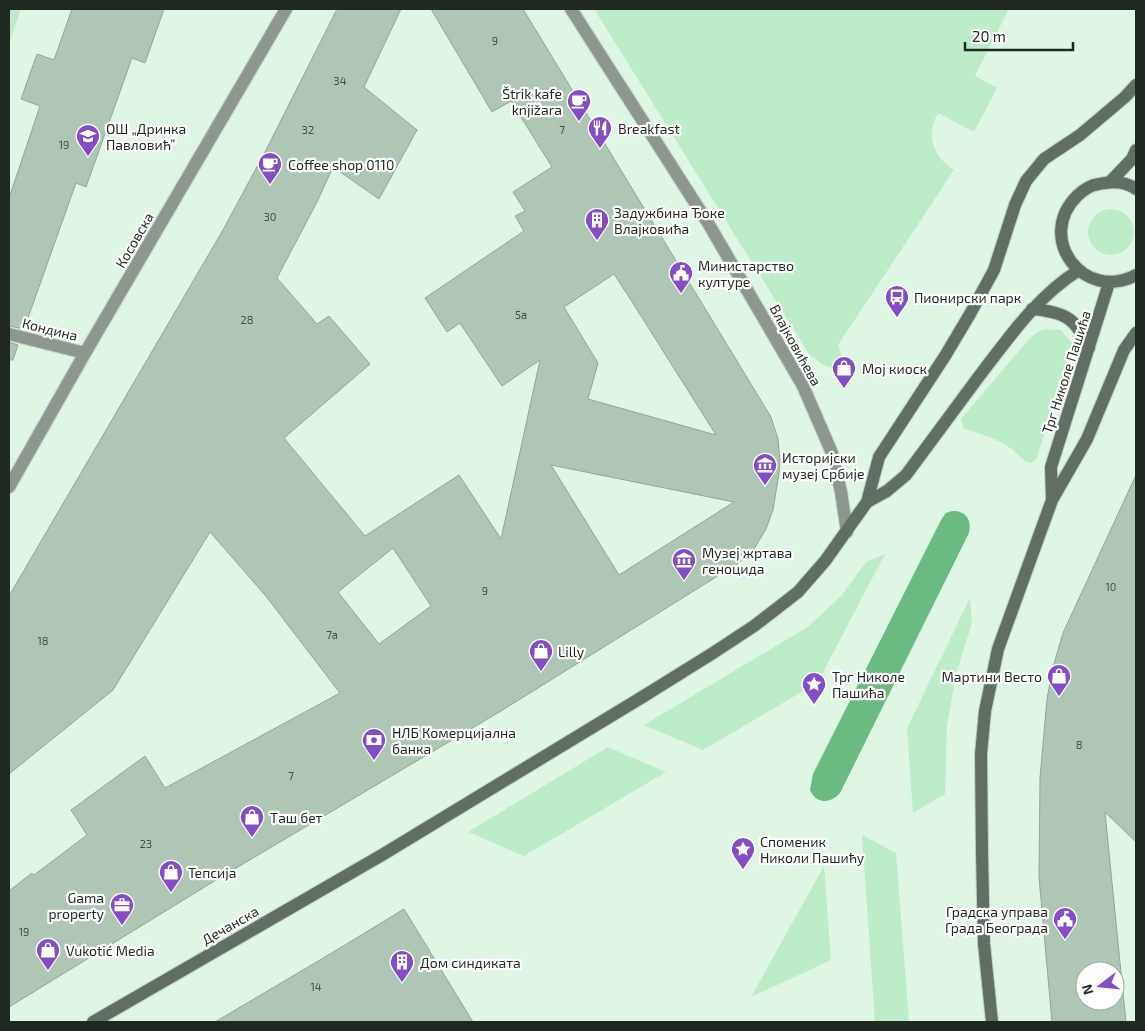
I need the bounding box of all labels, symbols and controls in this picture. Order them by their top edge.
scale bar [965,20,1072,52]
text: 20 m [972,27,1006,45]
house number: 9 [492,34,498,47]
house number: 34 [334,74,347,87]
place label: Štrik kafe knjižara [502,85,562,118]
cafe icon: Štrik kafe knjižara [566,88,592,122]
restaurant icon: Breakfast [587,115,613,149]
place label: ОШ „Дринка Павловић” [106,120,186,153]
place label: Breakfast [618,120,680,137]
school or university icon: ОШ „Дринка Павловић” [75,123,101,157]
house number: 32 [302,123,314,136]
house number: 7 [559,123,565,136]
house number: 19 [59,138,69,151]
cafe icon: Coffee shop 0110 [257,151,283,185]
place label: Coffee shop 0110 [288,156,394,173]
place label: Задужбина Ђоке Влајковића [614,204,725,237]
building icon: Задужбина Ђоке Влајковића [584,207,610,241]
street label: Косовска [111,209,157,271]
house number: 30 [264,210,276,223]
place label: Министарство културе [698,257,794,290]
public building icon: Министарство културе [668,260,694,294]
bus stop icon: Пионирски парк [884,284,910,318]
place label: Пионирски парк [914,289,1022,306]
street label: Влајковићева [767,301,825,389]
house number: 5a [515,308,527,321]
street label: Трг Николе Пашића [1038,308,1094,436]
house number: 28 [241,313,253,326]
street label: Кондина [20,314,80,344]
shop icon: Мој киоск [831,355,857,389]
place label: Мој киоск [862,360,928,377]
place label: Историјски музеј Србије [782,449,865,482]
museum icon: Историјски музеј Србије [752,452,778,486]
place label: Музеј жртава геноцида [702,544,792,577]
museum icon: Музеј жртава геноцида [671,547,697,581]
house number: 10 [1105,580,1117,593]
house number: 9 [482,584,488,597]
house number: 7a [326,628,338,641]
house number: 18 [37,634,49,647]
shop icon: Lilly [528,638,554,672]
place label: Lilly [558,643,585,660]
shop icon: Мартини Весто [1046,663,1072,697]
place label: Трг Николе Пашића [832,668,905,701]
place label: Мартини Весто [941,668,1042,685]
place icon: Трг Николе Пашића [801,671,827,705]
place label: НЛБ Комерцијална банка [392,724,516,757]
bank icon: НЛБ Комерцијална банка [361,727,387,761]
house number: 8 [1076,738,1082,751]
house number: 7 [288,769,294,782]
shop icon: Таш бет [239,804,265,838]
place label: Таш бет [270,809,323,826]
place label: Споменик Николи Пашићу [760,833,865,866]
place icon: Споменик Николи Пашићу [730,836,756,870]
house number: 23 [140,837,152,850]
shop icon: Тепсија [158,859,184,893]
place label: Тепсија [188,864,237,881]
place label: Gama property [49,889,105,922]
office icon: Gama property [109,892,135,926]
street label: Дечанска [199,902,261,948]
place label: Градска управа Града Београда [945,903,1048,936]
public building icon: Градска управа Града Београда [1052,906,1078,940]
house number: 19 [19,925,29,938]
shop icon: Vukotić Media [35,937,61,971]
place label: Vukotić Media [66,942,155,959]
building icon: Дом синдиката [389,949,415,983]
place label: Дом синдиката [420,954,521,971]
north arrow [1075,961,1125,1011]
house number: 14 [310,980,322,993]
text: N [1077,983,1097,997]

